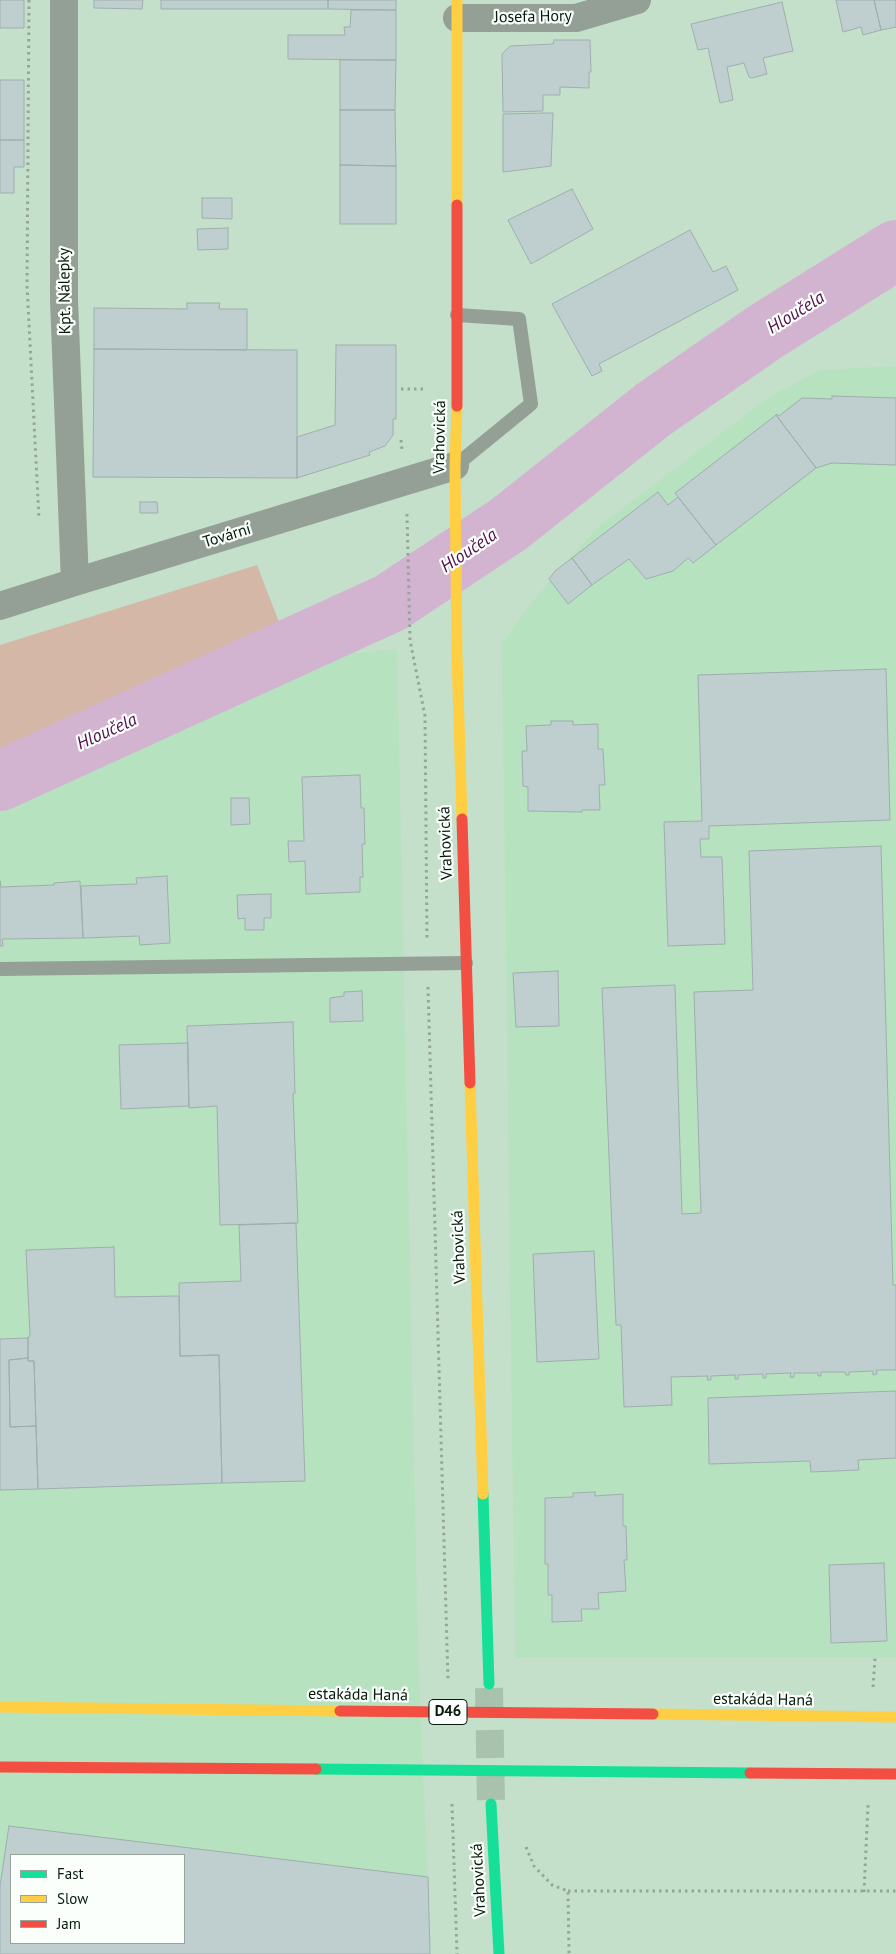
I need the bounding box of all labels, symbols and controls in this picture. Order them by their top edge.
street label: Josefa Hory [494,7,572,27]
street label: Kpt. Nálepky [55,248,75,334]
water label: Hloučela [763,287,829,339]
street label: Vrahovická [430,400,450,474]
street label: Tovární [201,520,253,552]
water label: Hloučela [437,524,501,578]
water label: Hloučela [74,709,140,755]
street label: Vrahovická [435,806,457,880]
street label: Vrahovická [448,1210,470,1284]
street label: estakáda Haná [308,1685,408,1705]
street label: estakáda Haná [713,1690,813,1710]
road number: D46 [429,1700,467,1724]
street label: Vrahovická [467,1843,491,1917]
legend [10,1854,185,1944]
text: Fast [57,1864,84,1883]
text: Slow [57,1889,88,1908]
text: Jam [57,1914,81,1933]

